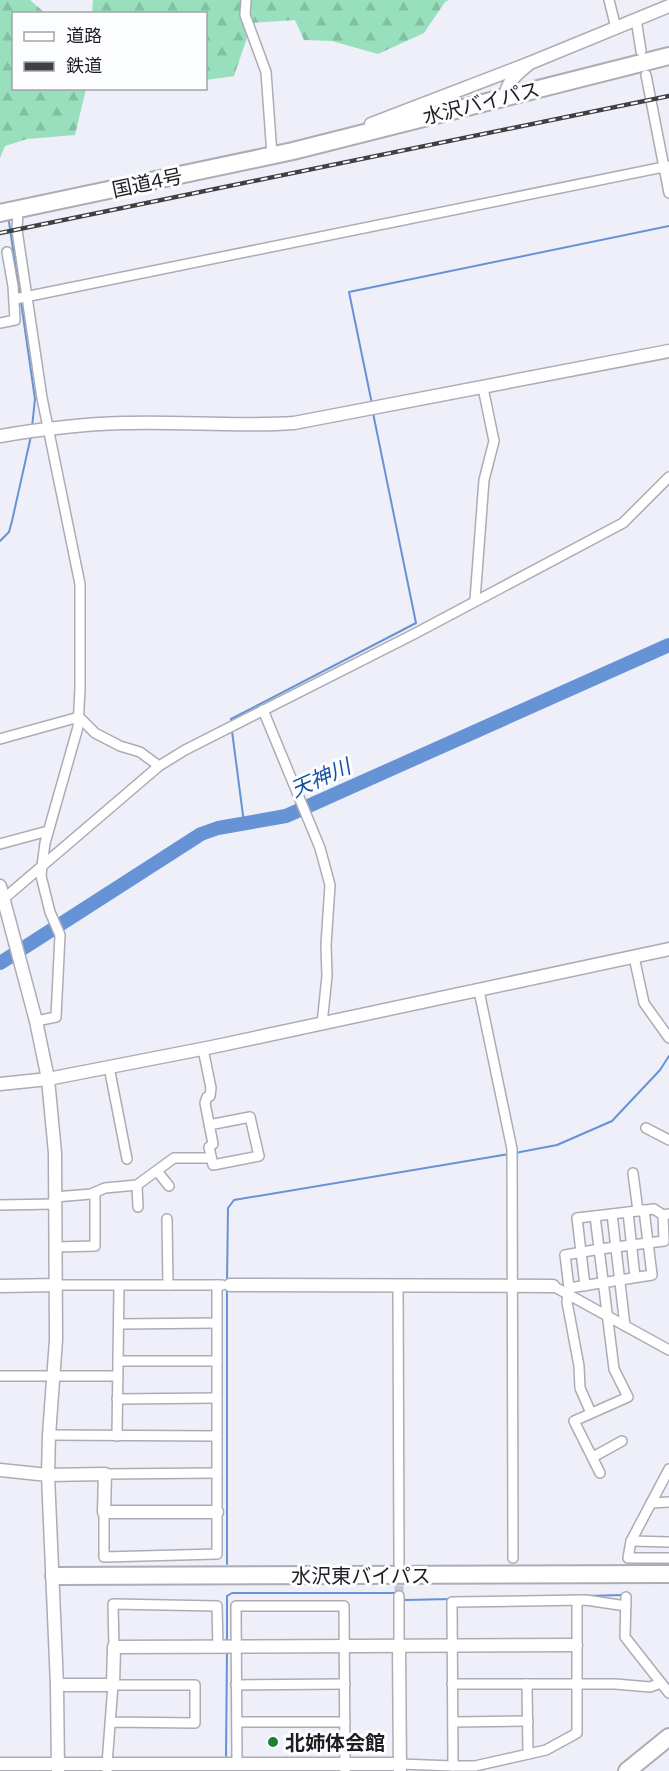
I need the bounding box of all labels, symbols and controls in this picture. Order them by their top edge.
legend [12,12,207,90]
text: 道路 [66,24,102,46]
text: 鉄道 [66,54,102,76]
street label: 水沢バイパス [420,76,542,128]
street label: 国道4号 [109,163,185,201]
water label: 天神川 [286,752,356,801]
street label: 水沢東バイパス [291,1563,431,1587]
place label: 北姉体会館 [285,1730,385,1754]
marker: 北姉体会館 [266,1735,280,1749]

